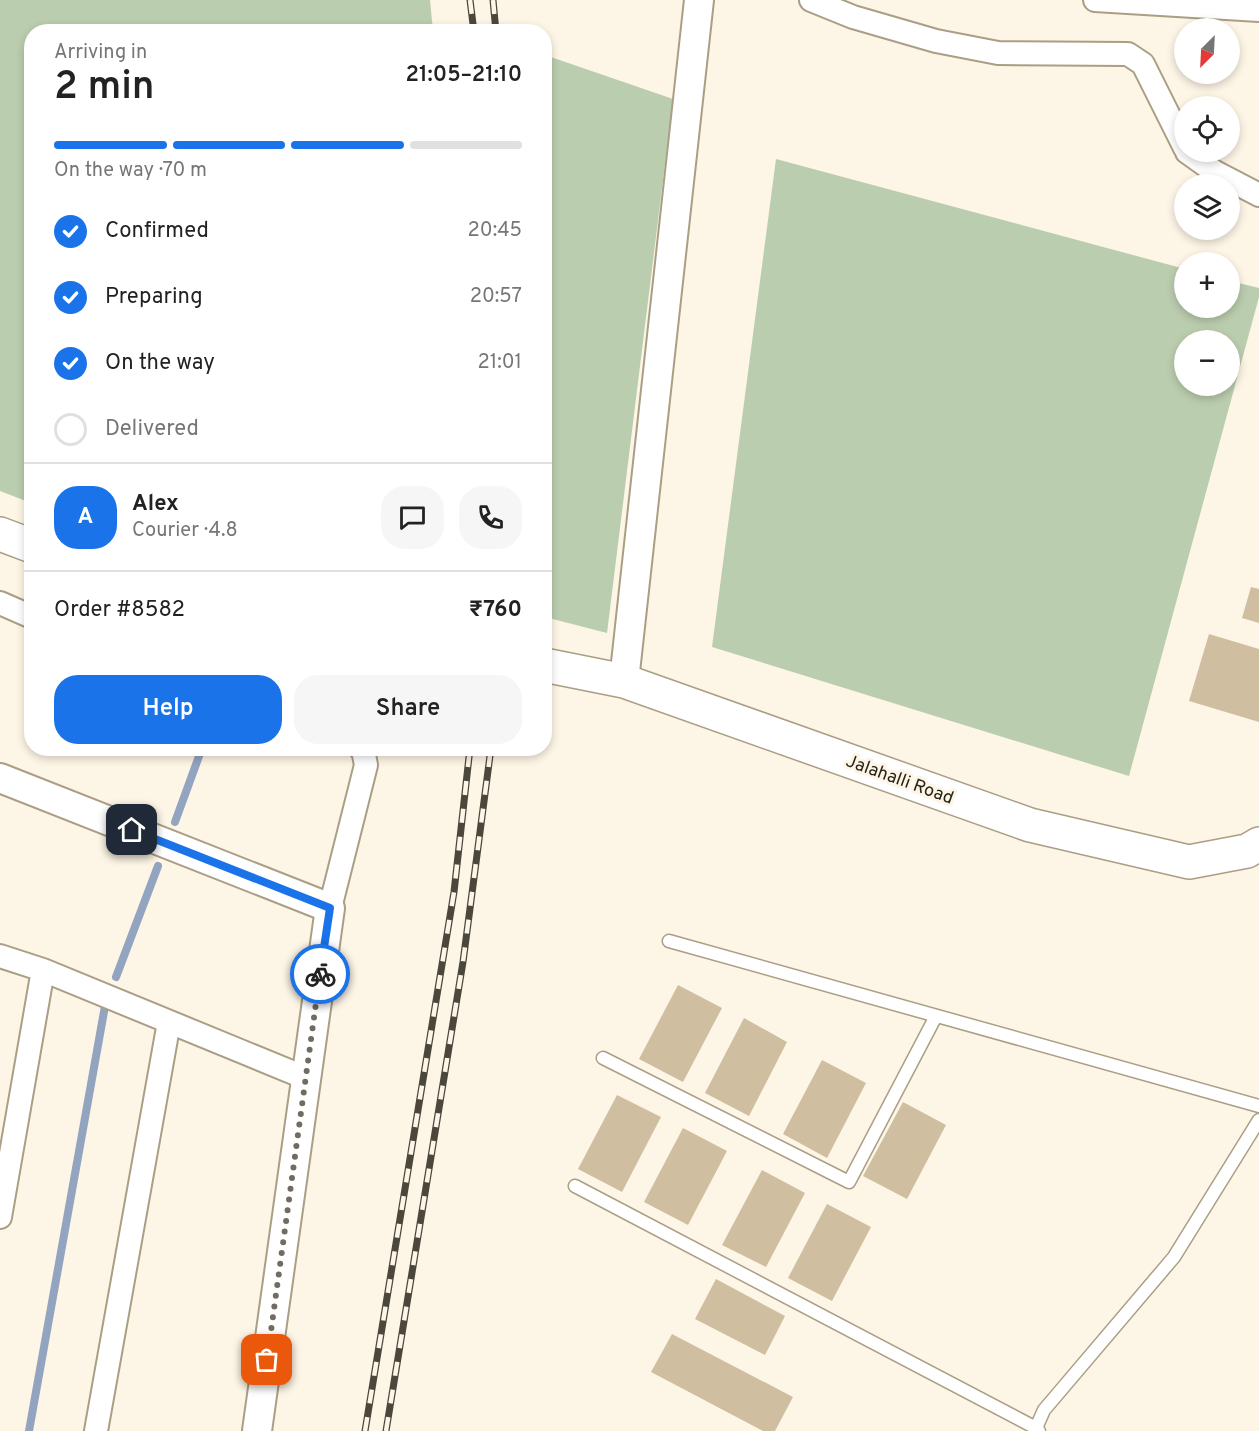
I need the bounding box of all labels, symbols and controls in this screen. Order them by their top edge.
north arrow [1174,18,1240,84]
map controls [1174,18,1240,396]
text: Arriving in [54,40,147,66]
text: 21:05–21:10 [406,62,522,89]
text: 2 min [54,64,155,113]
button: locate [1174,96,1240,162]
text: On the way · 70 m [54,158,207,184]
button: layers [1174,174,1240,240]
icon: check [54,215,87,248]
text: Confirmed [105,218,209,245]
text: 20:45 [468,218,522,244]
button: + [1174,252,1240,318]
icon: check [54,281,87,314]
text: Preparing [105,284,203,311]
text: 20:57 [470,284,522,310]
button: − [1174,330,1240,396]
icon: check [54,347,87,380]
text: On the way [105,350,215,377]
text: 21:01 [478,350,522,376]
text: Delivered [105,416,199,443]
button: chat [381,486,444,549]
button: phone [459,486,522,549]
text: Alex [132,491,179,518]
text: A [78,504,93,531]
text: Courier · 4.8 [132,518,238,544]
text: Order #8582 [54,597,185,624]
text: ₹760 [469,597,522,624]
button: Help [54,675,282,744]
button: Share [294,675,522,744]
street label: Jalahalli Road [842,750,957,811]
pin [106,804,157,855]
icon: home [115,813,148,846]
courier [290,944,350,1004]
icon: bike [304,958,337,991]
pin [241,1334,292,1385]
icon: bag [250,1343,283,1376]

